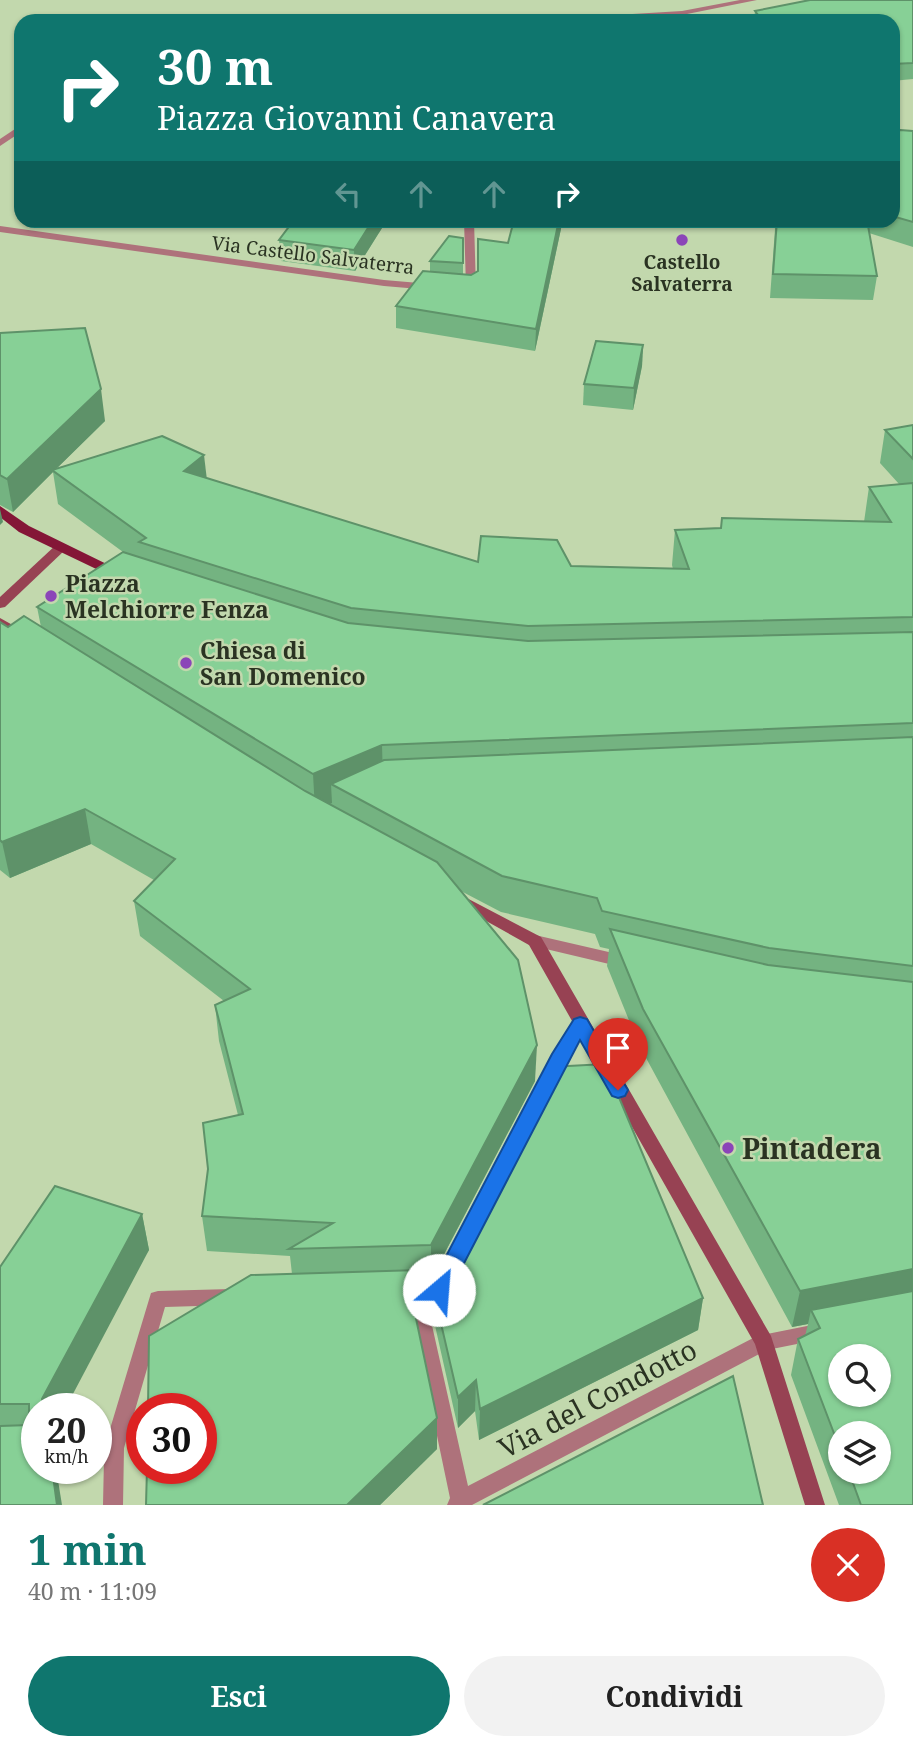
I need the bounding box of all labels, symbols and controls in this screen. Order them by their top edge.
text: 30 m [157,33,273,99]
icon: right [42,42,133,133]
text: Piazza Giovanni Canavera [157,96,556,139]
icon: left [329,175,367,213]
icon: ahead [402,175,440,213]
icon: ahead [475,175,513,213]
icon: right [548,175,586,213]
street label: Via Castello Salvaterra [210,230,416,280]
marker: Castello Salvaterra [674,232,690,248]
place label: Castello Salvaterra [631,249,733,297]
place label: Piazza Melchiorre Fenza [65,567,269,625]
marker: Piazza Melchiorre Fenza [43,588,59,604]
place label: Chiesa di San Domenico [200,634,366,692]
marker: Chiesa di San Domenico [178,655,194,671]
pin [588,1018,648,1090]
icon: arrive [599,1029,637,1067]
place label: Pintadera [742,1129,882,1167]
marker: Pintadera [720,1140,736,1156]
position arrow [402,1253,476,1327]
street label: Via del Condotto [491,1330,703,1466]
map controls [828,1344,891,1484]
button: search [828,1344,891,1407]
speed limit sign: 30 [126,1393,217,1484]
text: 20 [47,1406,86,1453]
button: layers [828,1421,891,1484]
text: km/h [44,1444,89,1468]
text: 1 min [28,1520,147,1577]
button: close [811,1528,885,1602]
text: 40 m · 11:09 [28,1575,157,1607]
button: Esci [28,1656,450,1736]
button: Condividi [464,1656,885,1736]

